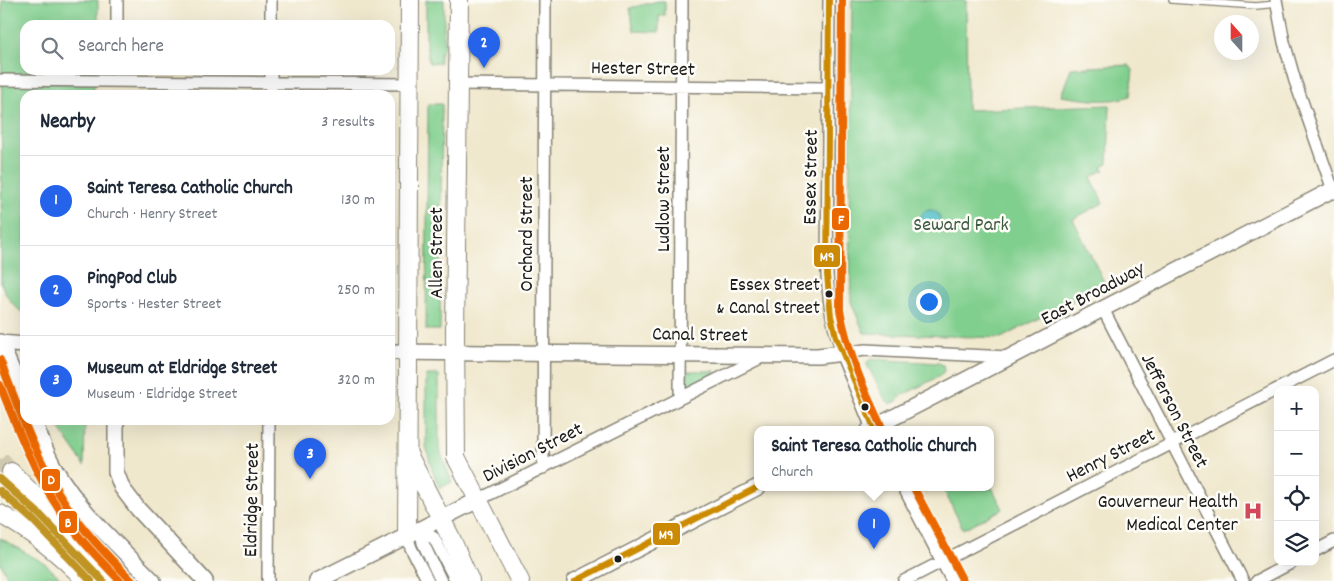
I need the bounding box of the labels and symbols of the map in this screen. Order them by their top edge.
north arrow [1214,15,1259,60]
pin: 2 [468,27,500,68]
street label: Hester Street [591,55,695,85]
street label: Essex Street [797,129,827,225]
street label: Ludlow Street [651,146,679,252]
street label: Orchard Street [514,176,542,292]
street label: Allen Street [424,207,452,299]
line badge: F [831,207,850,231]
text: F [838,211,845,231]
park label: Seward Park [913,212,1009,240]
line badge: M9 [813,244,841,268]
text: M9 [820,248,834,268]
street label: East Broadway [1037,255,1151,334]
place label: Essex Street & Canal Street [716,273,820,323]
marker: Essex Street & Canal Street [824,289,834,299]
your location [916,289,942,315]
street label: Canal Street [652,321,748,351]
street label: Jefferson Street [1132,349,1214,474]
unlabelled marker [860,402,870,412]
street label: Division Street [478,416,588,491]
street label: Henry Street [1062,422,1161,491]
pin: 3 [294,438,326,479]
street label: Eldridge Street [238,443,268,557]
line badge: D [41,468,61,492]
text: D [47,471,55,491]
place label: Gouverneur Health Medical Center [1097,489,1239,540]
hospital icon: Gouverneur Health Medical Center [1242,500,1264,522]
pin: 1 [858,508,890,549]
line badge: B [58,510,78,534]
text: B [65,514,72,534]
line badge: M9 [652,522,681,546]
text: M9 [659,526,673,546]
unlabelled marker [613,554,623,564]

